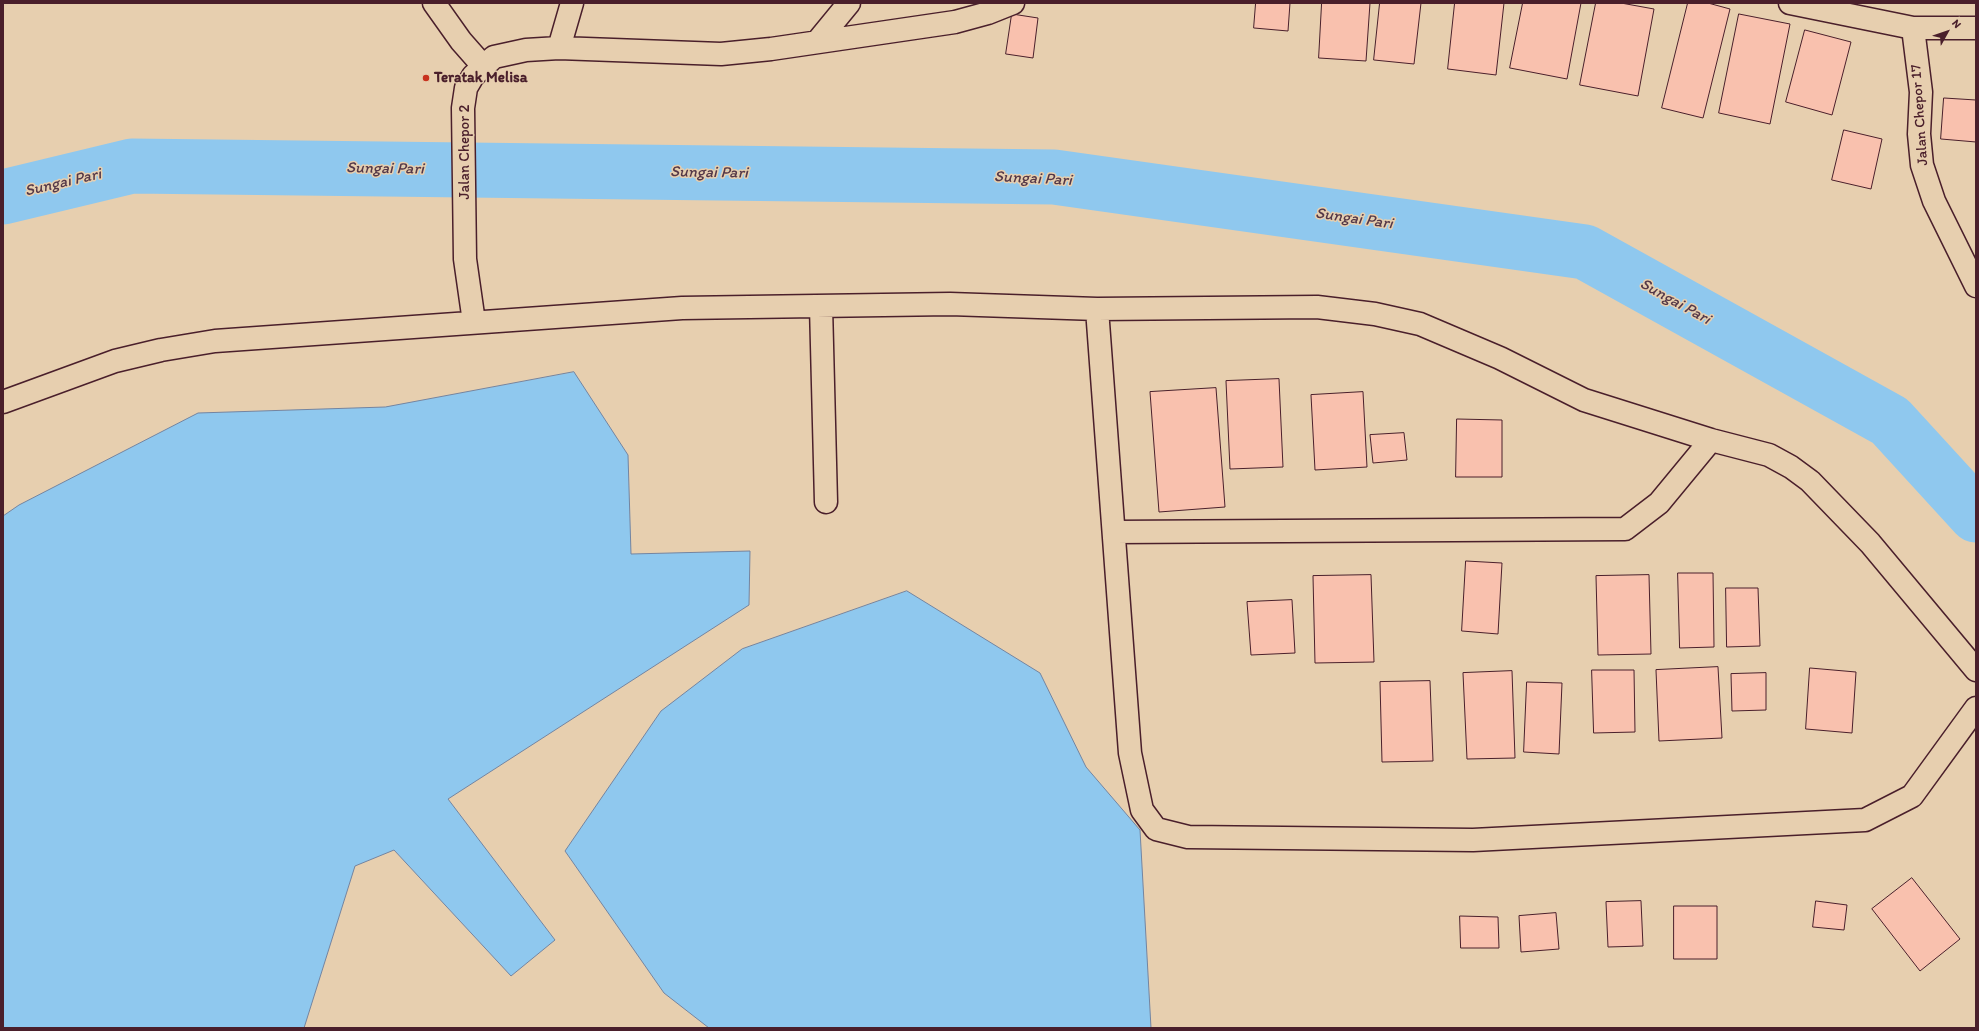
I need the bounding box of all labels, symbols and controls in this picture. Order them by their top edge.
north arrow [1927,12,1967,52]
text: N [1949,17,1964,31]
street label: Jalan Chepor 17 [1907,64,1933,166]
place label: Teratak Melisa [434,69,527,87]
marker: Teratak Melisa [421,73,431,83]
street label: Jalan Chepor 2 [456,105,474,199]
water label: Sungai Pari [346,159,424,179]
water label: Sungai Pari [670,163,748,183]
water label: Sungai Pari [23,165,103,201]
water label: Sungai Pari [994,167,1072,191]
water label: Sungai Pari [1314,204,1394,234]
water label: Sungai Pari [1636,275,1714,329]

